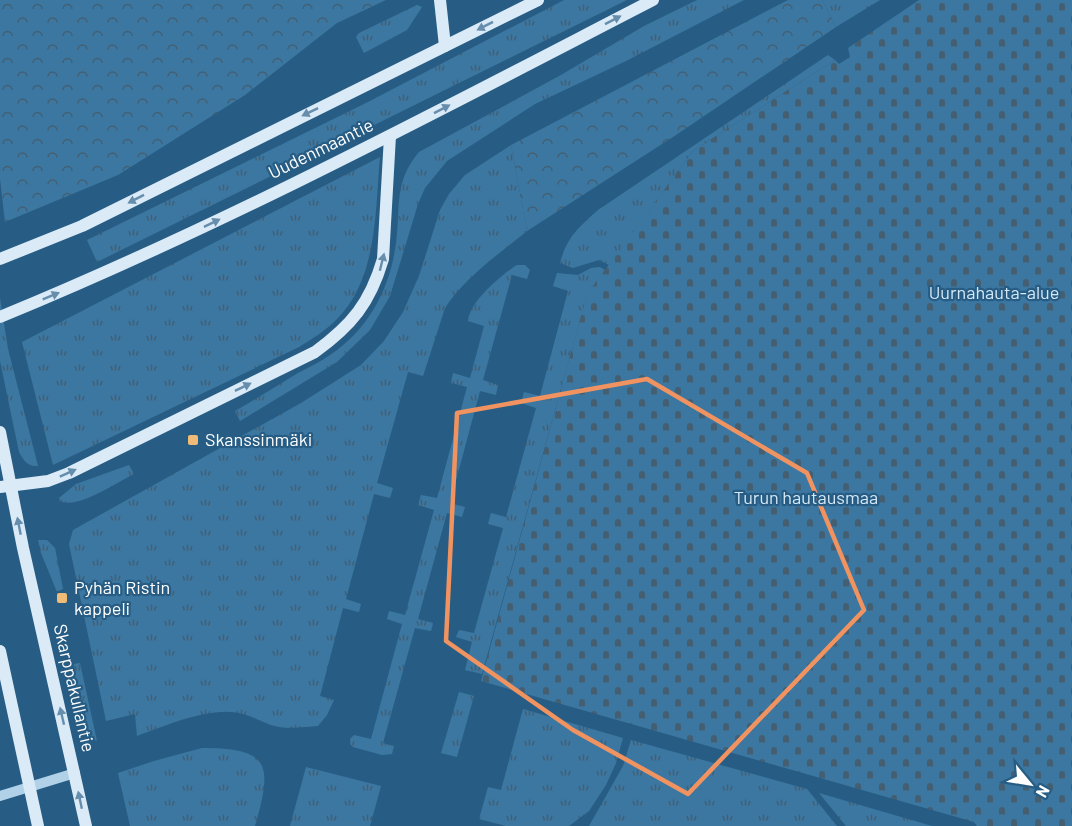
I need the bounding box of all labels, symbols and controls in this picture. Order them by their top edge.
one-way arrow [605,16,622,25]
one-way arrow [477,22,494,31]
one-way arrow [433,104,451,114]
one-way arrow [302,108,319,117]
street label: Uudenmaantie [264,113,377,183]
one-way arrow [127,194,144,204]
one-way arrow [204,219,221,228]
one-way arrow [377,253,387,271]
park label: Uurnahauta-alue [929,281,1059,303]
one-way arrow [43,291,61,301]
one-way arrow [235,383,252,392]
place label: Skanssinmäki [205,428,312,450]
marker: Skanssinmäki [186,433,200,447]
one-way arrow [60,468,78,478]
park label: Turun hautausmaa [734,486,878,508]
one-way arrow [14,516,23,535]
place label: Pyhän Ristin kappeli [74,576,170,619]
marker: Pyhän Ristin kappeli [55,591,69,605]
street label: Skarppakullantie [50,622,100,754]
one-way arrow [56,707,66,726]
north arrow [1000,754,1060,814]
text: N [1033,782,1054,801]
one-way arrow [75,790,85,809]

